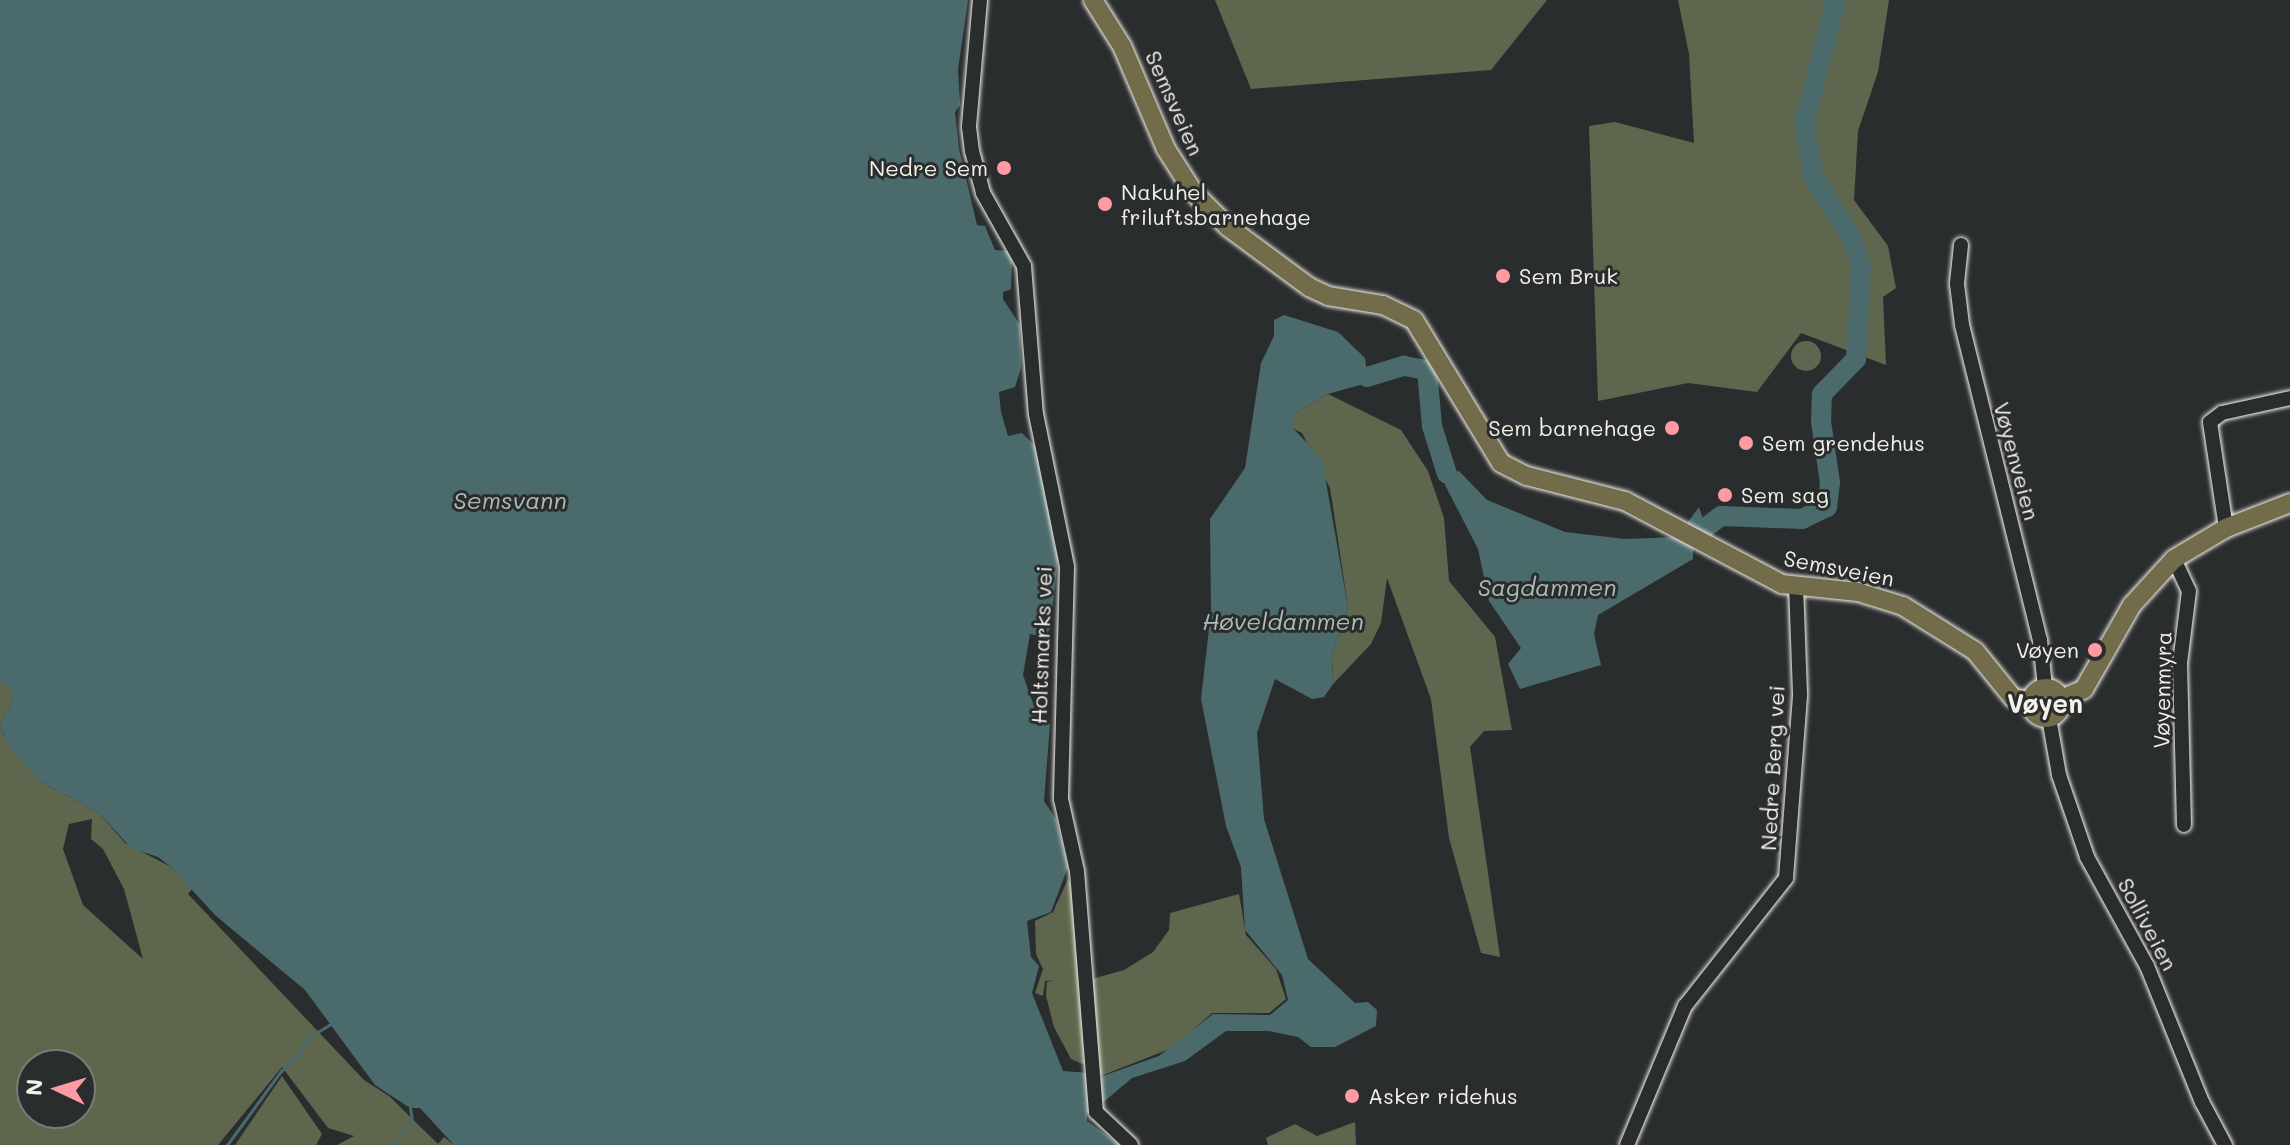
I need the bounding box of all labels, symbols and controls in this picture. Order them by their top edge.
street label: Semsveien [1140,46,1210,160]
place label: Nedre Sem [869,155,988,181]
marker: Nedre Sem [995,159,1013,177]
place label: Nakuhel friluftsbarnehage [1121,178,1311,230]
marker: Nakuhel friluftsbarnehage [1096,195,1114,213]
place label: Sem Bruk [1519,263,1618,289]
marker: Sem Bruk [1494,267,1512,285]
street label: Vøyenveien [1989,399,2045,523]
place label: Sem barnehage [1488,415,1656,441]
marker: Sem barnehage [1663,419,1681,437]
place label: Sem grendehus [1762,430,1925,456]
marker: Sem grendehus [1737,434,1755,452]
place label: Sem sag [1741,482,1829,508]
water label: Semsvann [453,486,567,514]
marker: Sem sag [1716,486,1734,504]
street label: Semsveien [1781,544,1897,592]
street label: Holtsmarks vei [1025,565,1057,725]
water label: Sagdammen [1478,573,1616,601]
water label: Høveldammen [1202,607,1364,635]
street label: Vøyenmyra [2148,631,2176,749]
place label: Vøyen [2016,637,2079,663]
marker: Vøyen [2086,641,2104,659]
street label: Nedre Berg vei [1754,685,1790,851]
district label: Vøyen [2007,688,2083,720]
street label: Solliveien [2113,873,2183,975]
north arrow [16,1049,96,1129]
text: N [19,1078,49,1097]
place label: Asker ridehus [1368,1083,1518,1109]
marker: Asker ridehus [1343,1087,1361,1105]

